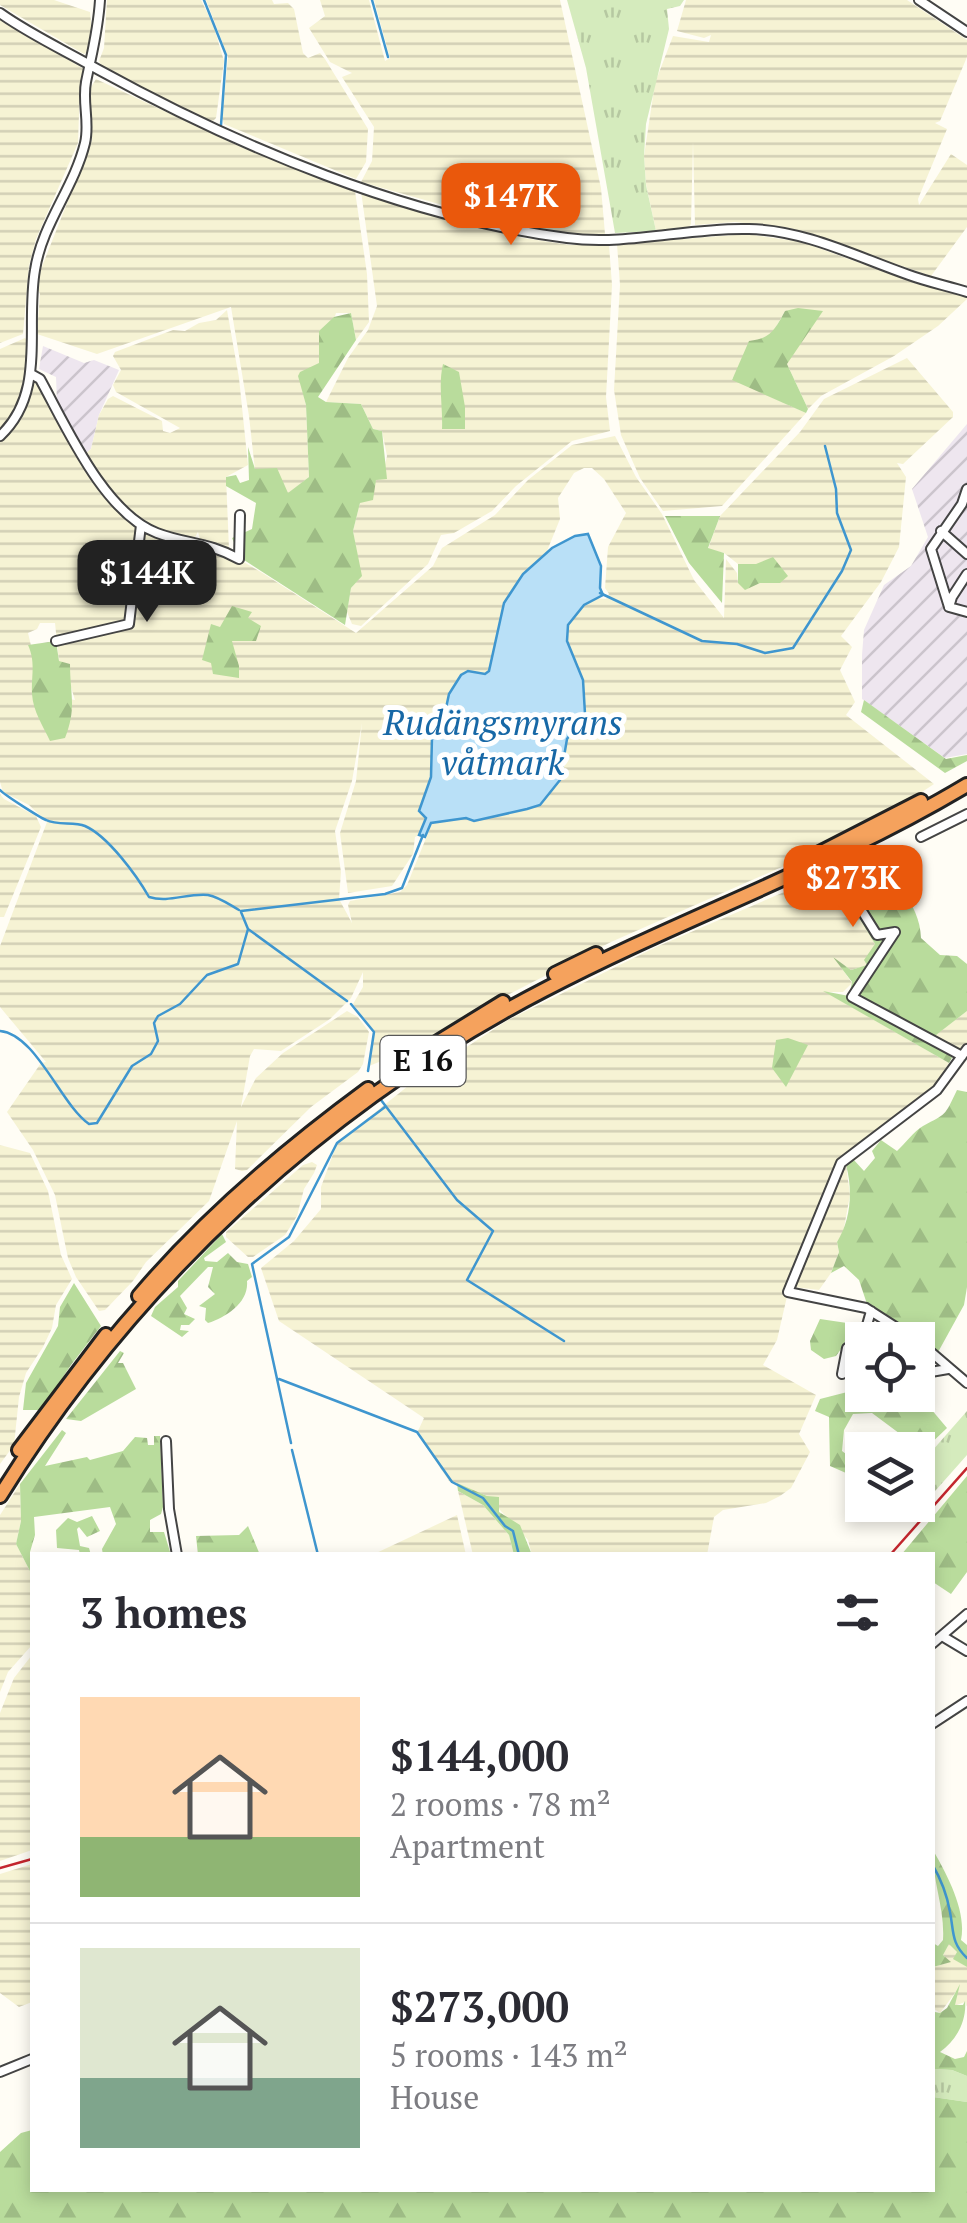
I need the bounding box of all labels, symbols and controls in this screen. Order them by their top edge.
pin: $147K [441,163,581,248]
text: $147K [463,174,559,216]
pin: $144K [77,540,217,625]
text: $144K [99,551,195,593]
water label: Rudängsmyrans våtmark [382,699,623,785]
pin: $273K [783,845,923,930]
text: $273K [805,856,901,898]
road number: E 16 [380,1036,466,1086]
map controls [845,1322,935,1522]
button: locate [845,1322,935,1412]
button: layers [845,1432,935,1522]
text: 3 homes [80,1584,247,1640]
icon: filters [830,1585,885,1640]
text: $144,000 [390,1727,569,1783]
icon: home [160,1737,280,1857]
text: 2 rooms · 78 m² [390,1783,611,1825]
text: Apartment [390,1825,545,1867]
text: $273,000 [390,1978,569,2034]
icon: home [160,1988,280,2108]
text: 5 rooms · 143 m² [390,2034,628,2076]
text: House [390,2076,479,2118]

